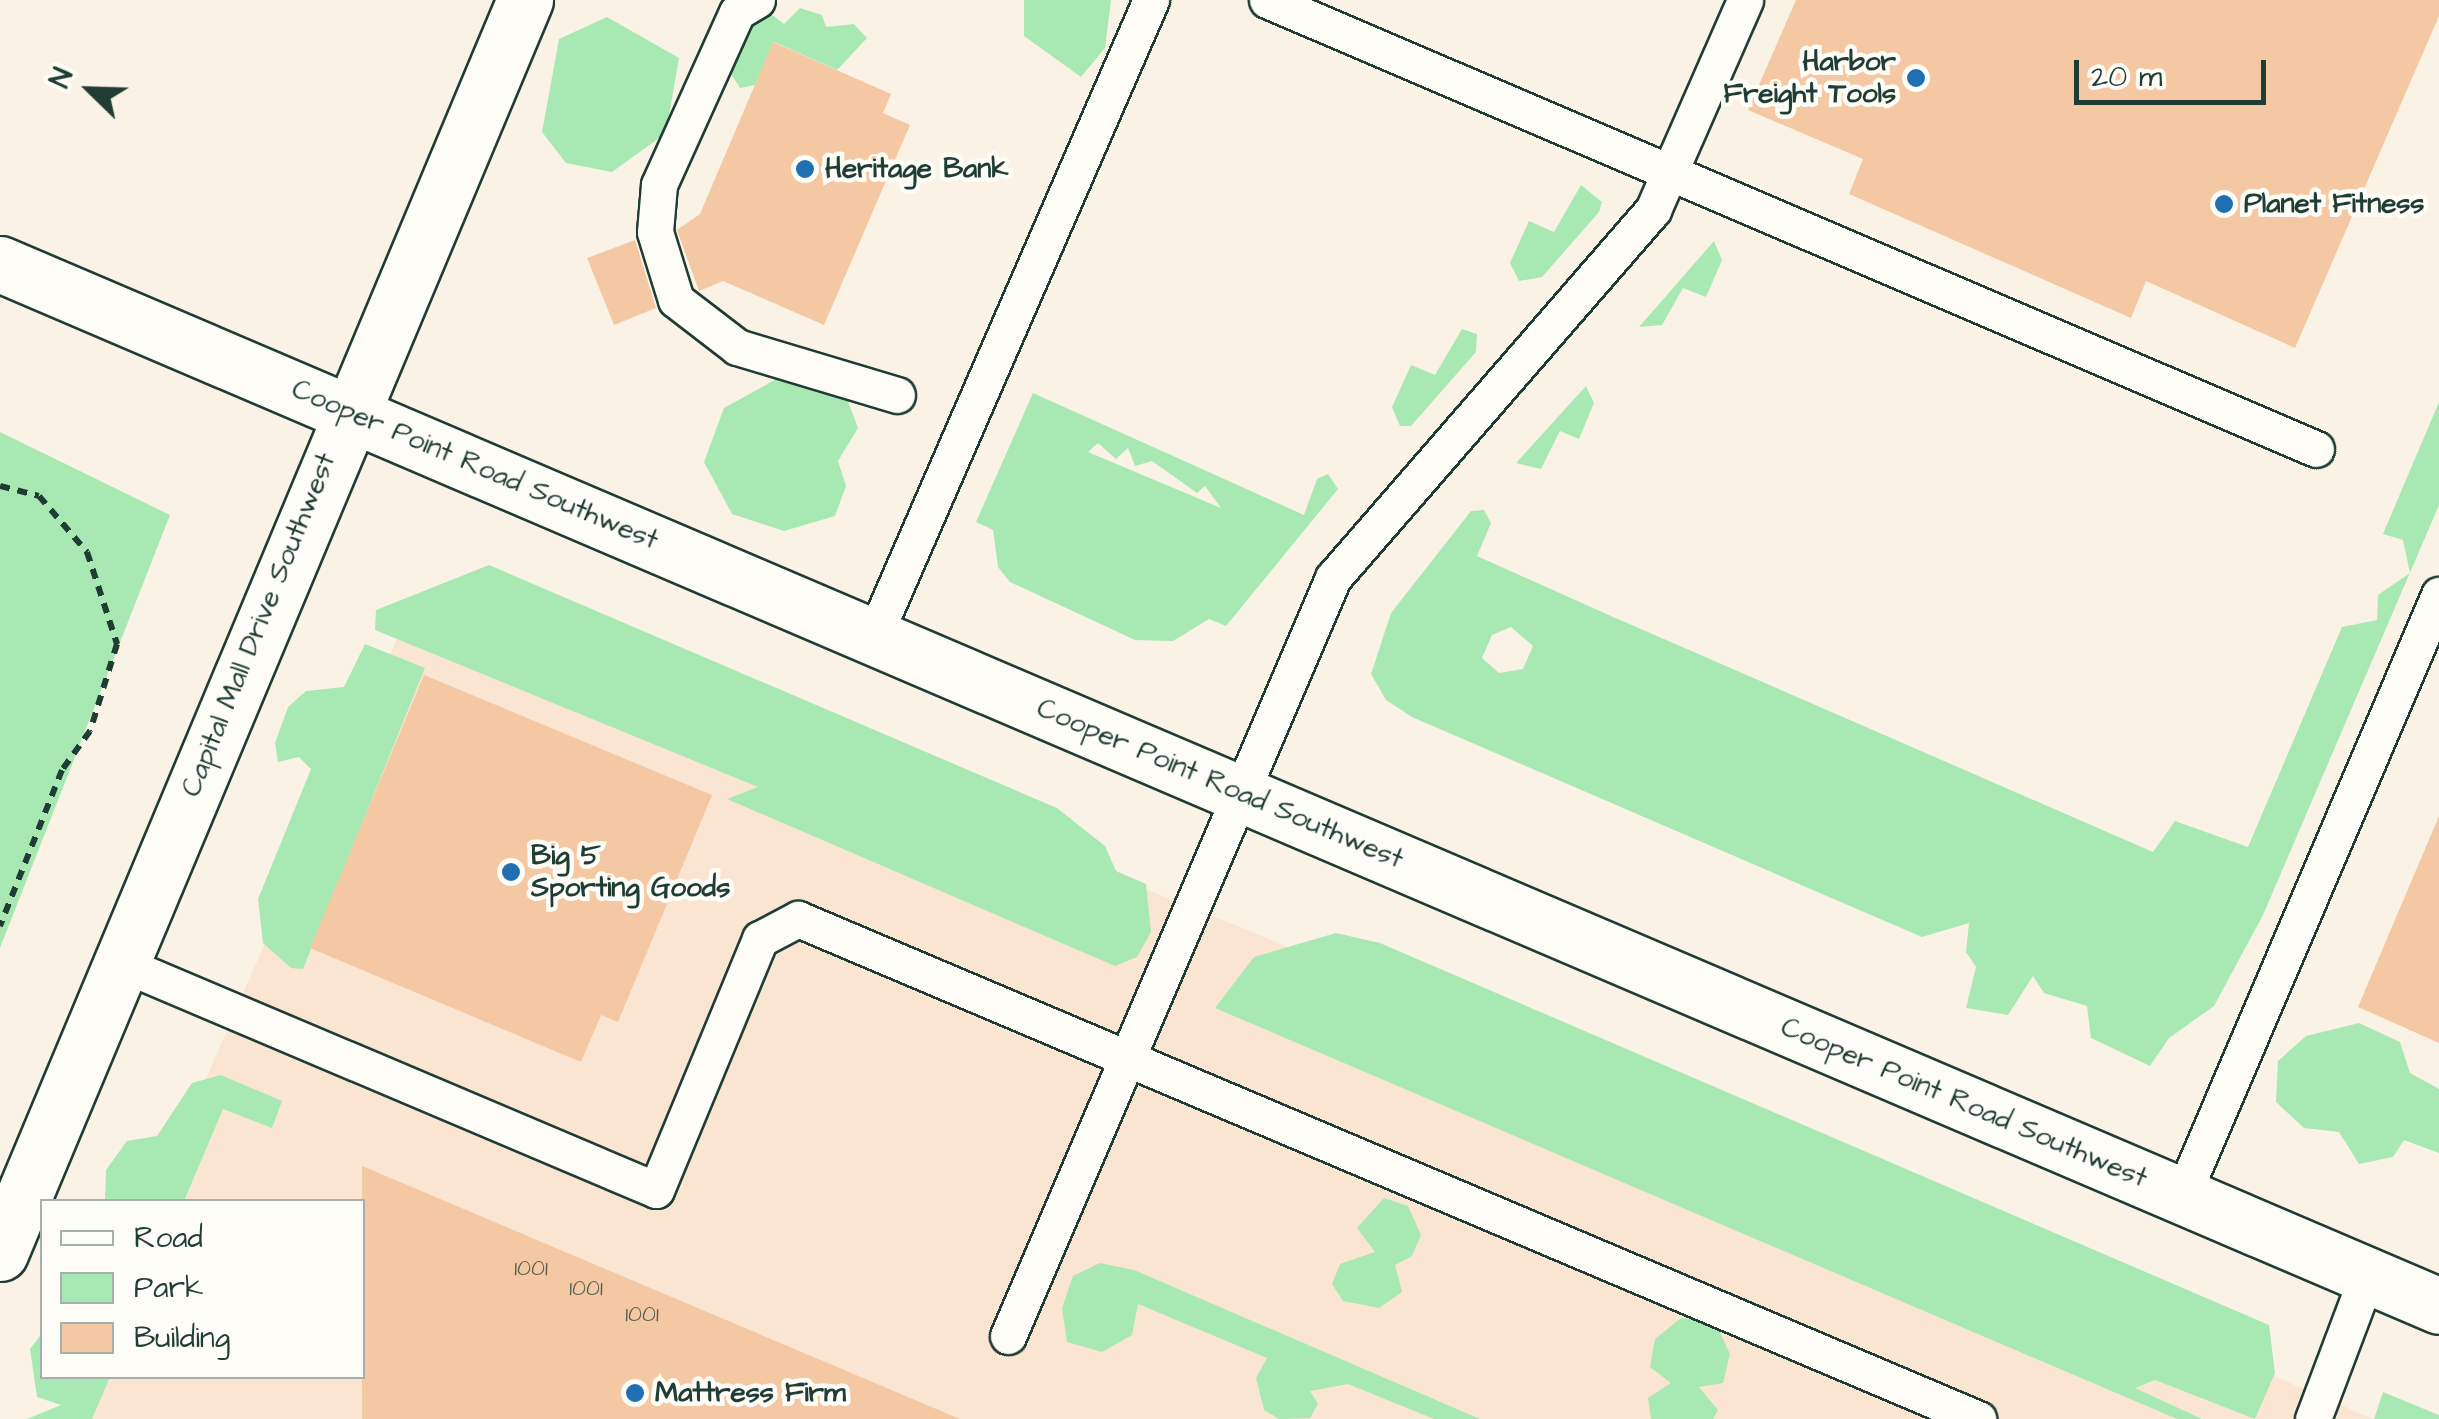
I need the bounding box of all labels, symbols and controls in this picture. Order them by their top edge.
north arrow [40,40,140,140]
scale bar [2079,40,2272,102]
place label: Harbor Freight Tools [1724,45,1896,111]
text: 20 m [2091,56,2162,98]
text: N [41,62,83,94]
marker: Harbor Freight Tools [1905,67,1927,89]
place label: Heritage Bank [825,152,1009,186]
marker: Heritage Bank [794,158,816,180]
place label: Planet Fitness [2244,187,2424,221]
marker: Planet Fitness [2213,193,2235,215]
street label: Cooper Point Road Southwest [287,372,663,558]
street label: Capital Mall Drive Southwest [175,448,343,802]
street label: Cooper Point Road Southwest [1032,691,1408,877]
place label: Big 5 Sporting Goods [531,839,730,905]
marker: Big 5 Sporting Goods [500,861,522,883]
street label: Cooper Point Road Southwest [1776,1010,2152,1196]
legend [40,1199,365,1379]
text: Road [134,1217,203,1259]
house number: 1001 [514,1256,548,1282]
text: Park [134,1267,203,1309]
house number: 1001 [569,1276,603,1302]
house number: 1001 [625,1302,659,1328]
text: Building [134,1317,230,1359]
place label: Mattress Firm [655,1376,846,1410]
marker: Mattress Firm [624,1382,646,1404]

